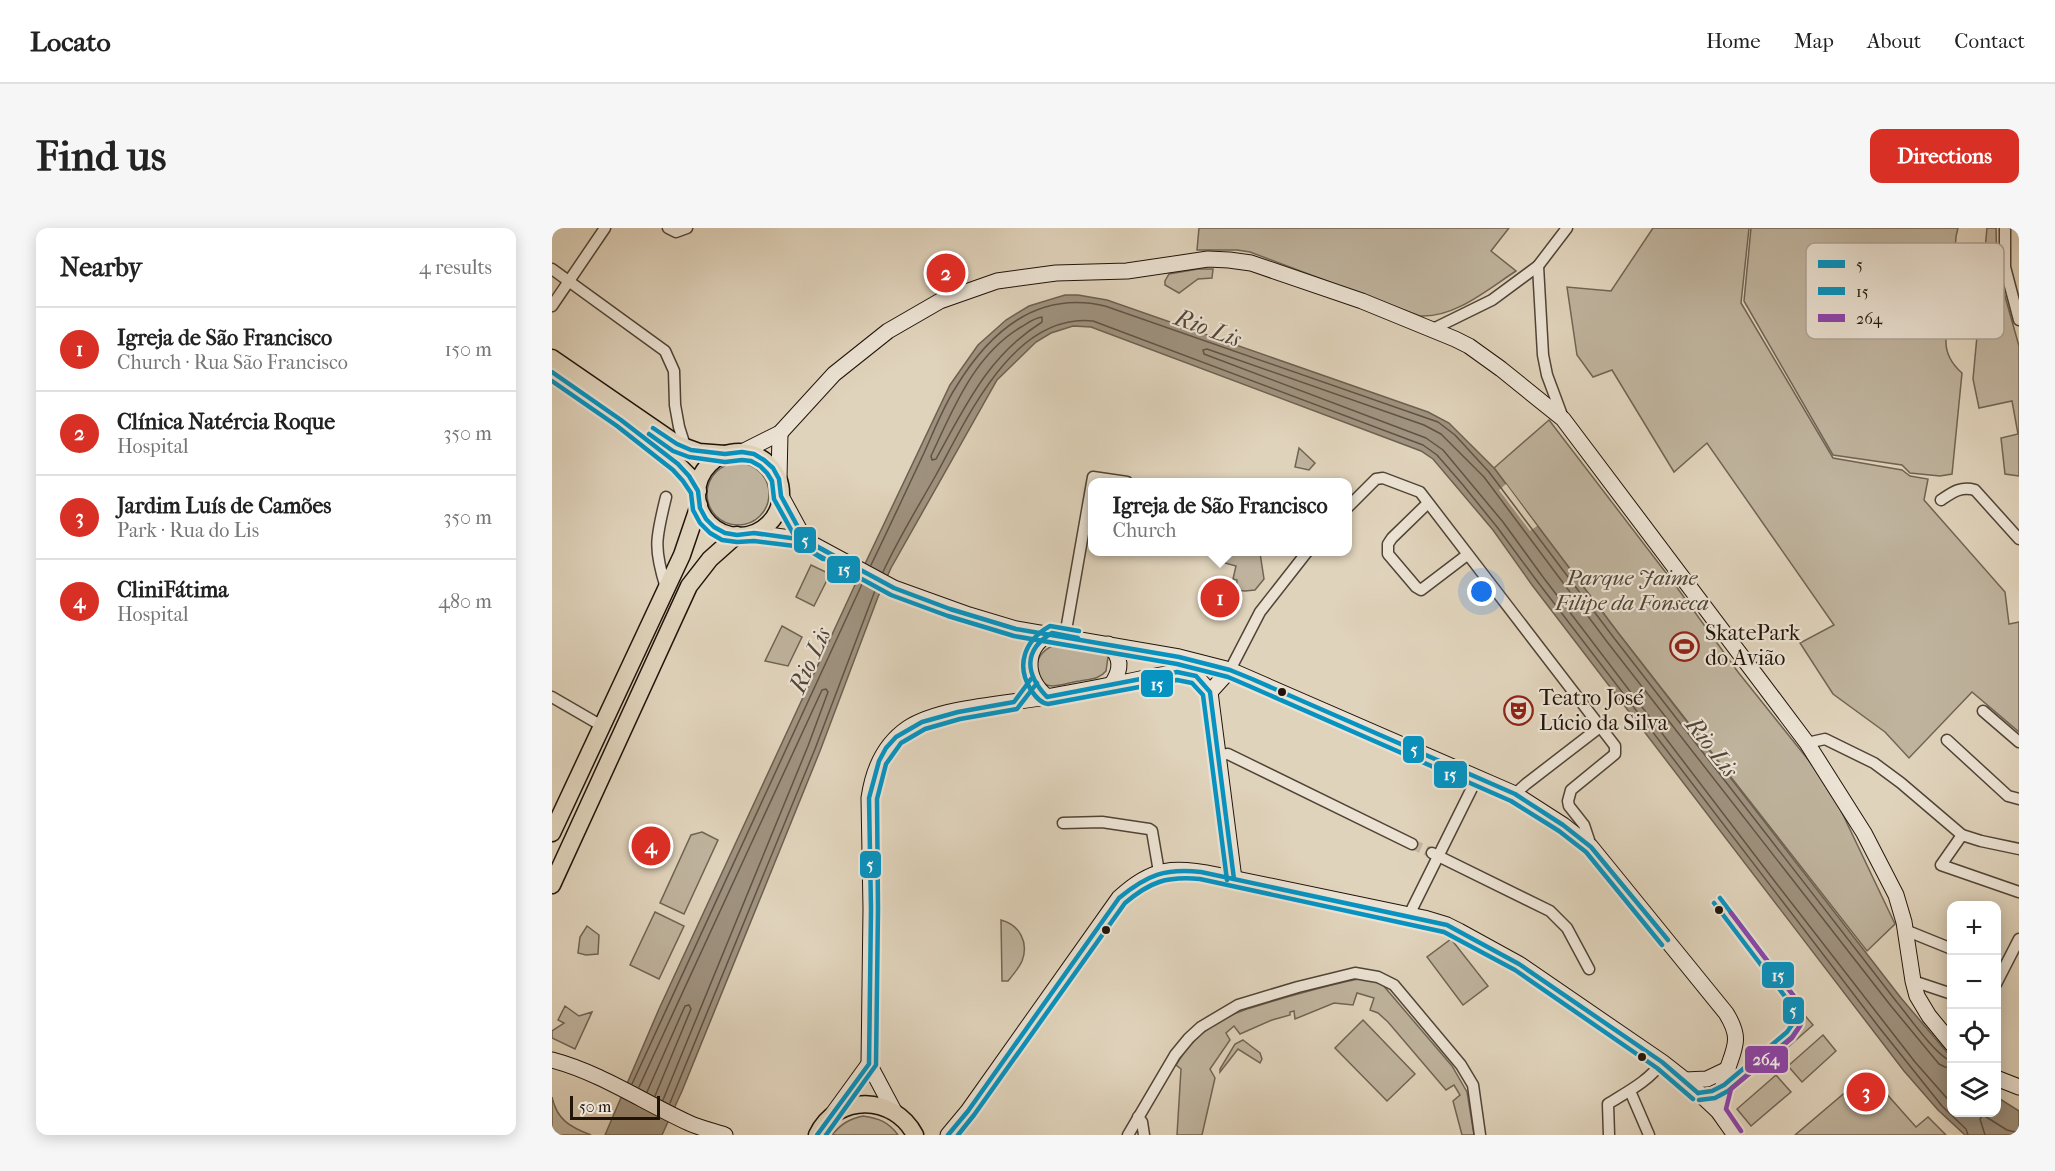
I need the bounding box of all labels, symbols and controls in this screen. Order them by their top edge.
text: Locato [30,25,111,58]
text: Home [1706,29,1761,53]
text: Map [1794,29,1834,53]
text: About [1867,29,1921,53]
text: Contact [1954,29,2025,53]
button: Directions [1870,129,2019,183]
text: Find us [36,132,166,181]
legend [1806,243,2004,339]
pin: 2 [926,250,966,296]
text: Nearby [60,252,142,283]
text: 5 [1856,255,1863,274]
text: 4 results [419,256,492,279]
text: 15 [1856,282,1869,301]
water label: Rio Lis [1169,302,1246,353]
text: 264 [1856,309,1883,328]
text: Igreja de São Francisco [117,325,332,351]
text: 1 [76,338,83,361]
text: 150 m [444,338,492,361]
text: Church · Rua São Francisco [117,351,348,374]
text: Clínica Natércia Roque [117,409,335,435]
text: 2 [74,422,85,445]
text: 350 m [443,422,492,445]
text: Hospital [117,435,189,458]
popup [1088,478,1352,556]
text: Jardim Luís de Camões [117,493,332,519]
text: Igreja de São Francisco [1112,493,1328,519]
text: 3 [75,506,84,529]
text: 350 m [443,506,492,529]
text: Park · Rua do Lis [117,519,259,542]
text: Church [1112,519,1177,542]
line badge: 5 [793,526,817,554]
text: 5 [802,531,809,550]
line badge: 15 [826,555,861,584]
text: 15 [838,560,850,579]
park label: Parque Jaime Filipe da Fonseca [1554,565,1709,616]
pin: 1 [1200,576,1240,620]
text: CliniFátima [117,577,228,603]
your location [1467,577,1496,606]
text: 4 [74,590,85,613]
text: 480 m [438,590,492,613]
text: Hospital [117,603,189,626]
place label: SkatePark do Avião [1705,620,1801,671]
water label: Rio Lis [782,622,837,699]
sports icon: SkatePark do Avião [1668,630,1700,662]
line badge: 15 [1140,669,1174,698]
text: 15 [1151,675,1163,694]
place label: Teatro José Lúcio da Silva [1539,685,1669,736]
unlabelled marker [1276,686,1288,698]
theatre icon: Teatro José Lúcio da Silva [1502,695,1534,727]
water label: Rio Lis [1679,710,1745,783]
line badge: 5 [1402,735,1425,764]
text: 5 [1411,740,1418,759]
line badge: 15 [1433,760,1468,789]
text: 15 [1444,765,1456,784]
pin: 4 [632,824,670,868]
line badge: 5 [859,850,882,879]
text: 5 [867,855,874,874]
map controls [1947,901,2001,1117]
button: + [1947,901,2001,955]
unlabelled marker [1713,904,1725,916]
unlabelled marker [1100,924,1112,936]
button: − [1947,955,2001,1009]
line badge: 15 [1761,961,1795,989]
text: 15 [1772,966,1784,985]
line badge: 5 [1782,996,1805,1025]
text: 5 [1790,1001,1797,1020]
button: locate [1947,1009,2001,1063]
line badge: 264 [1744,1045,1789,1074]
text: 264 [1753,1050,1781,1070]
unlabelled marker [1636,1051,1648,1063]
button: layers [1947,1063,2001,1117]
pin: 3 [1846,1070,1886,1114]
scale bar [570,1093,660,1120]
text: 50 m [579,1097,611,1116]

